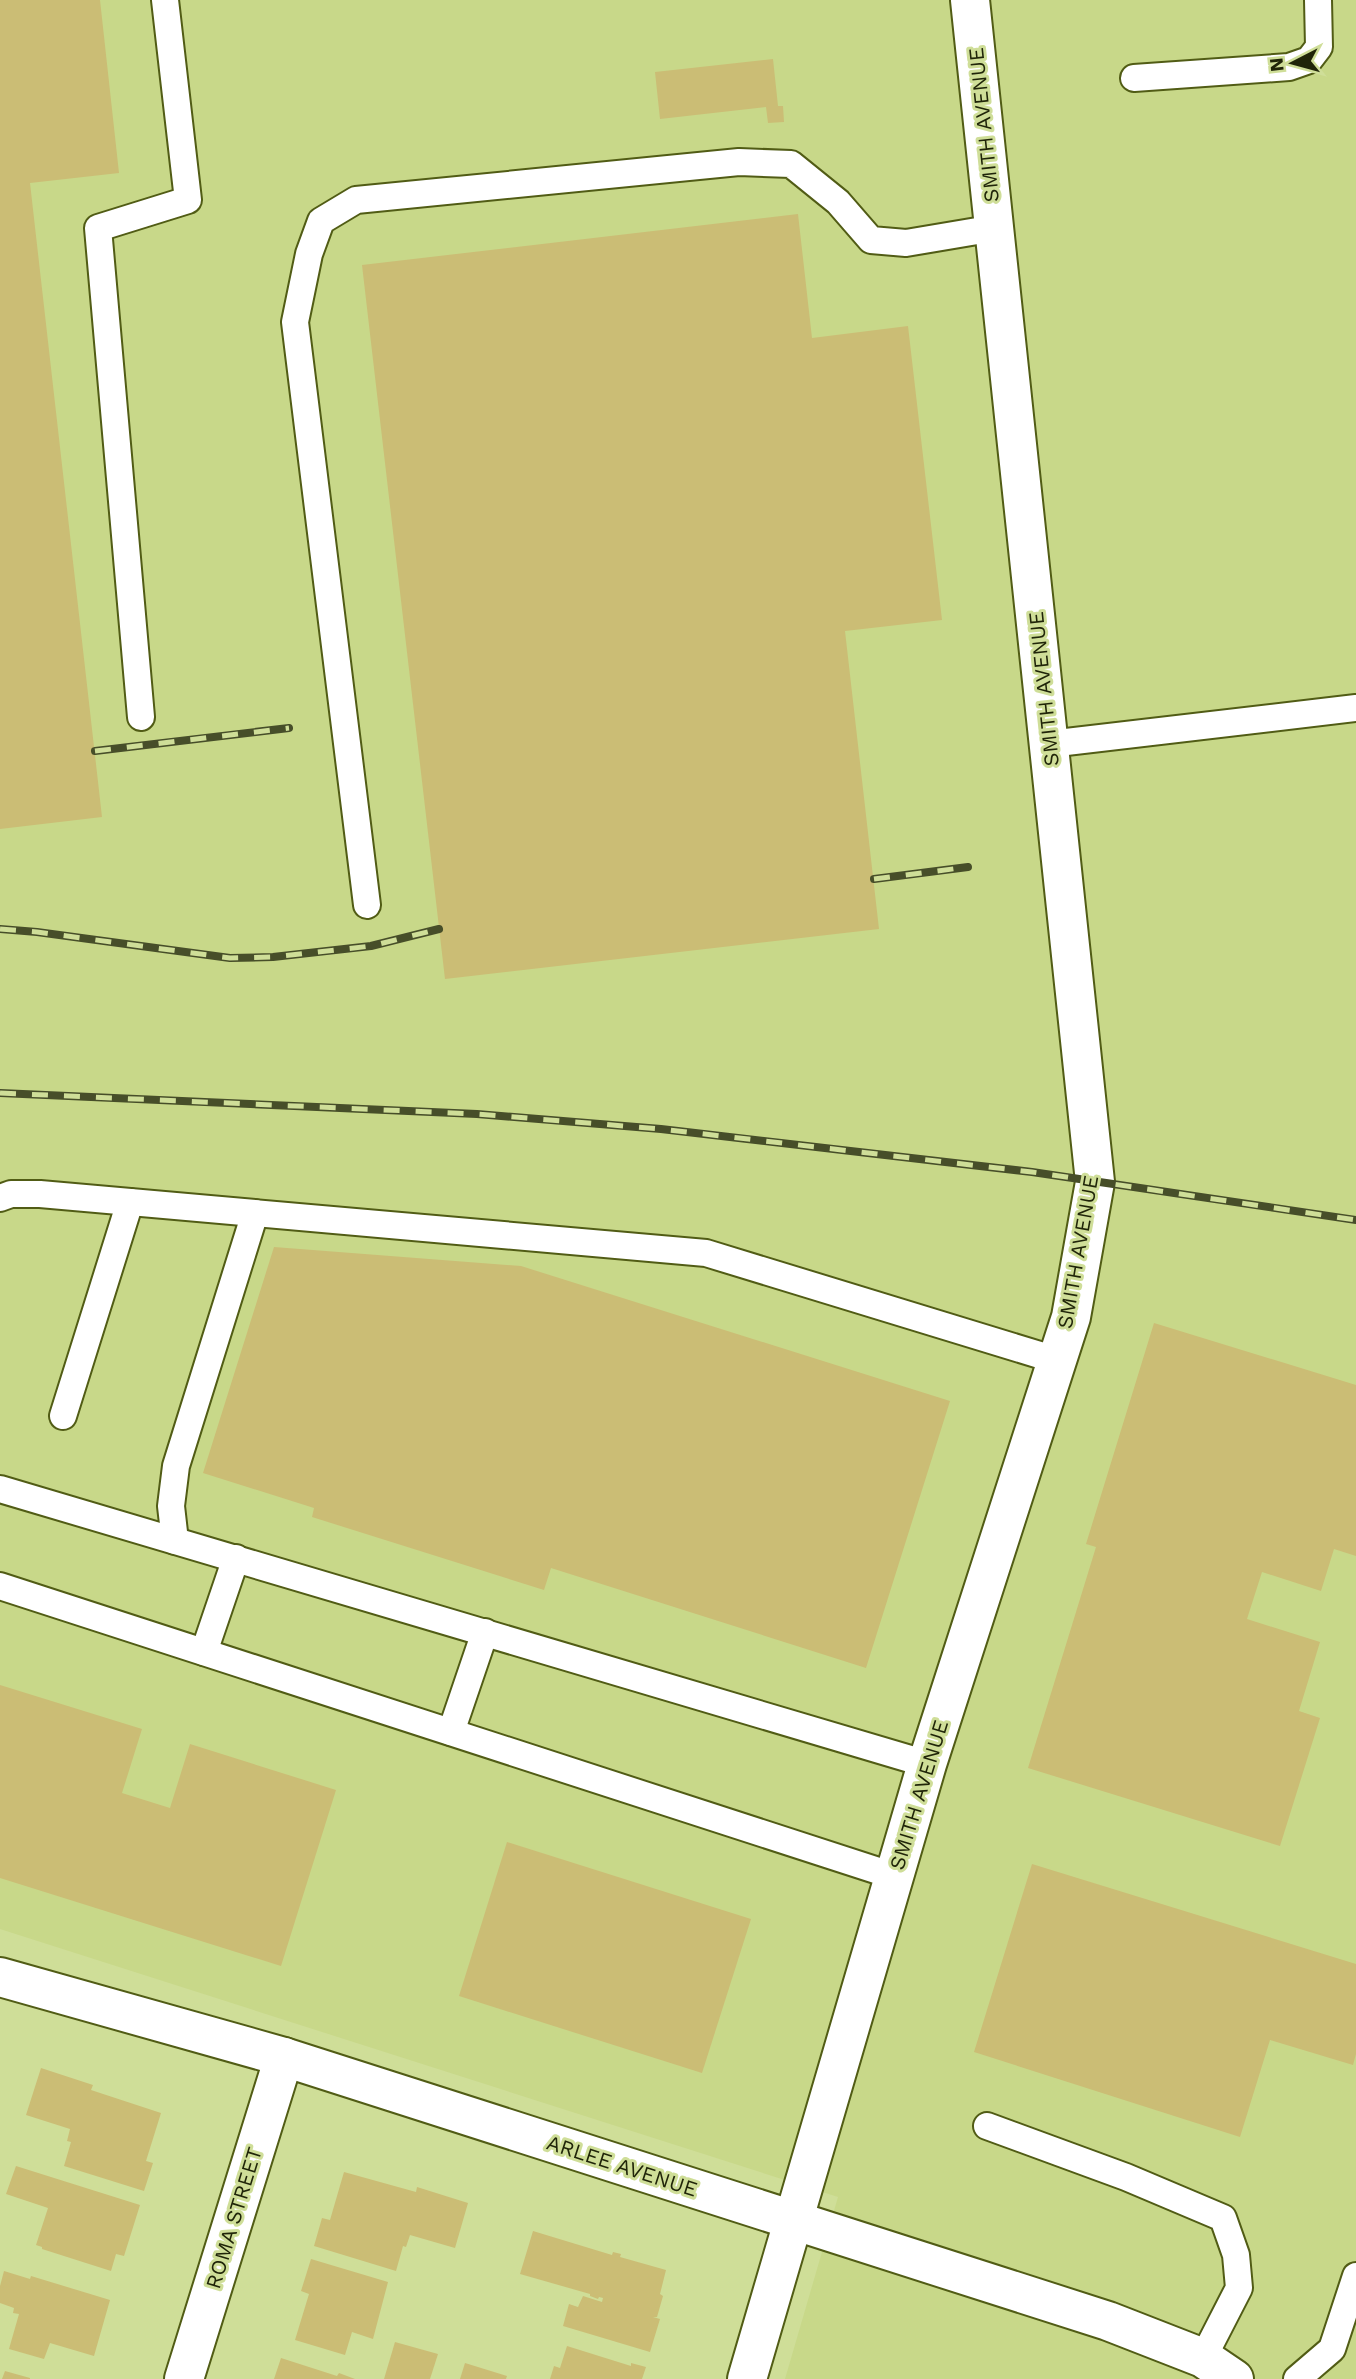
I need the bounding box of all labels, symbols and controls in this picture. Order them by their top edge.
north arrow [1258,28,1328,98]
street label: SMITH AVENUE [963,47,1004,204]
text: N [1264,57,1289,73]
street label: SMITH AVENUE [1023,611,1064,768]
street label: SMITH AVENUE [1052,1173,1103,1331]
street label: SMITH AVENUE [884,1717,953,1873]
street label: ARLEE AVENUE [544,2129,701,2202]
street label: ROMA STREET [200,2144,267,2292]

